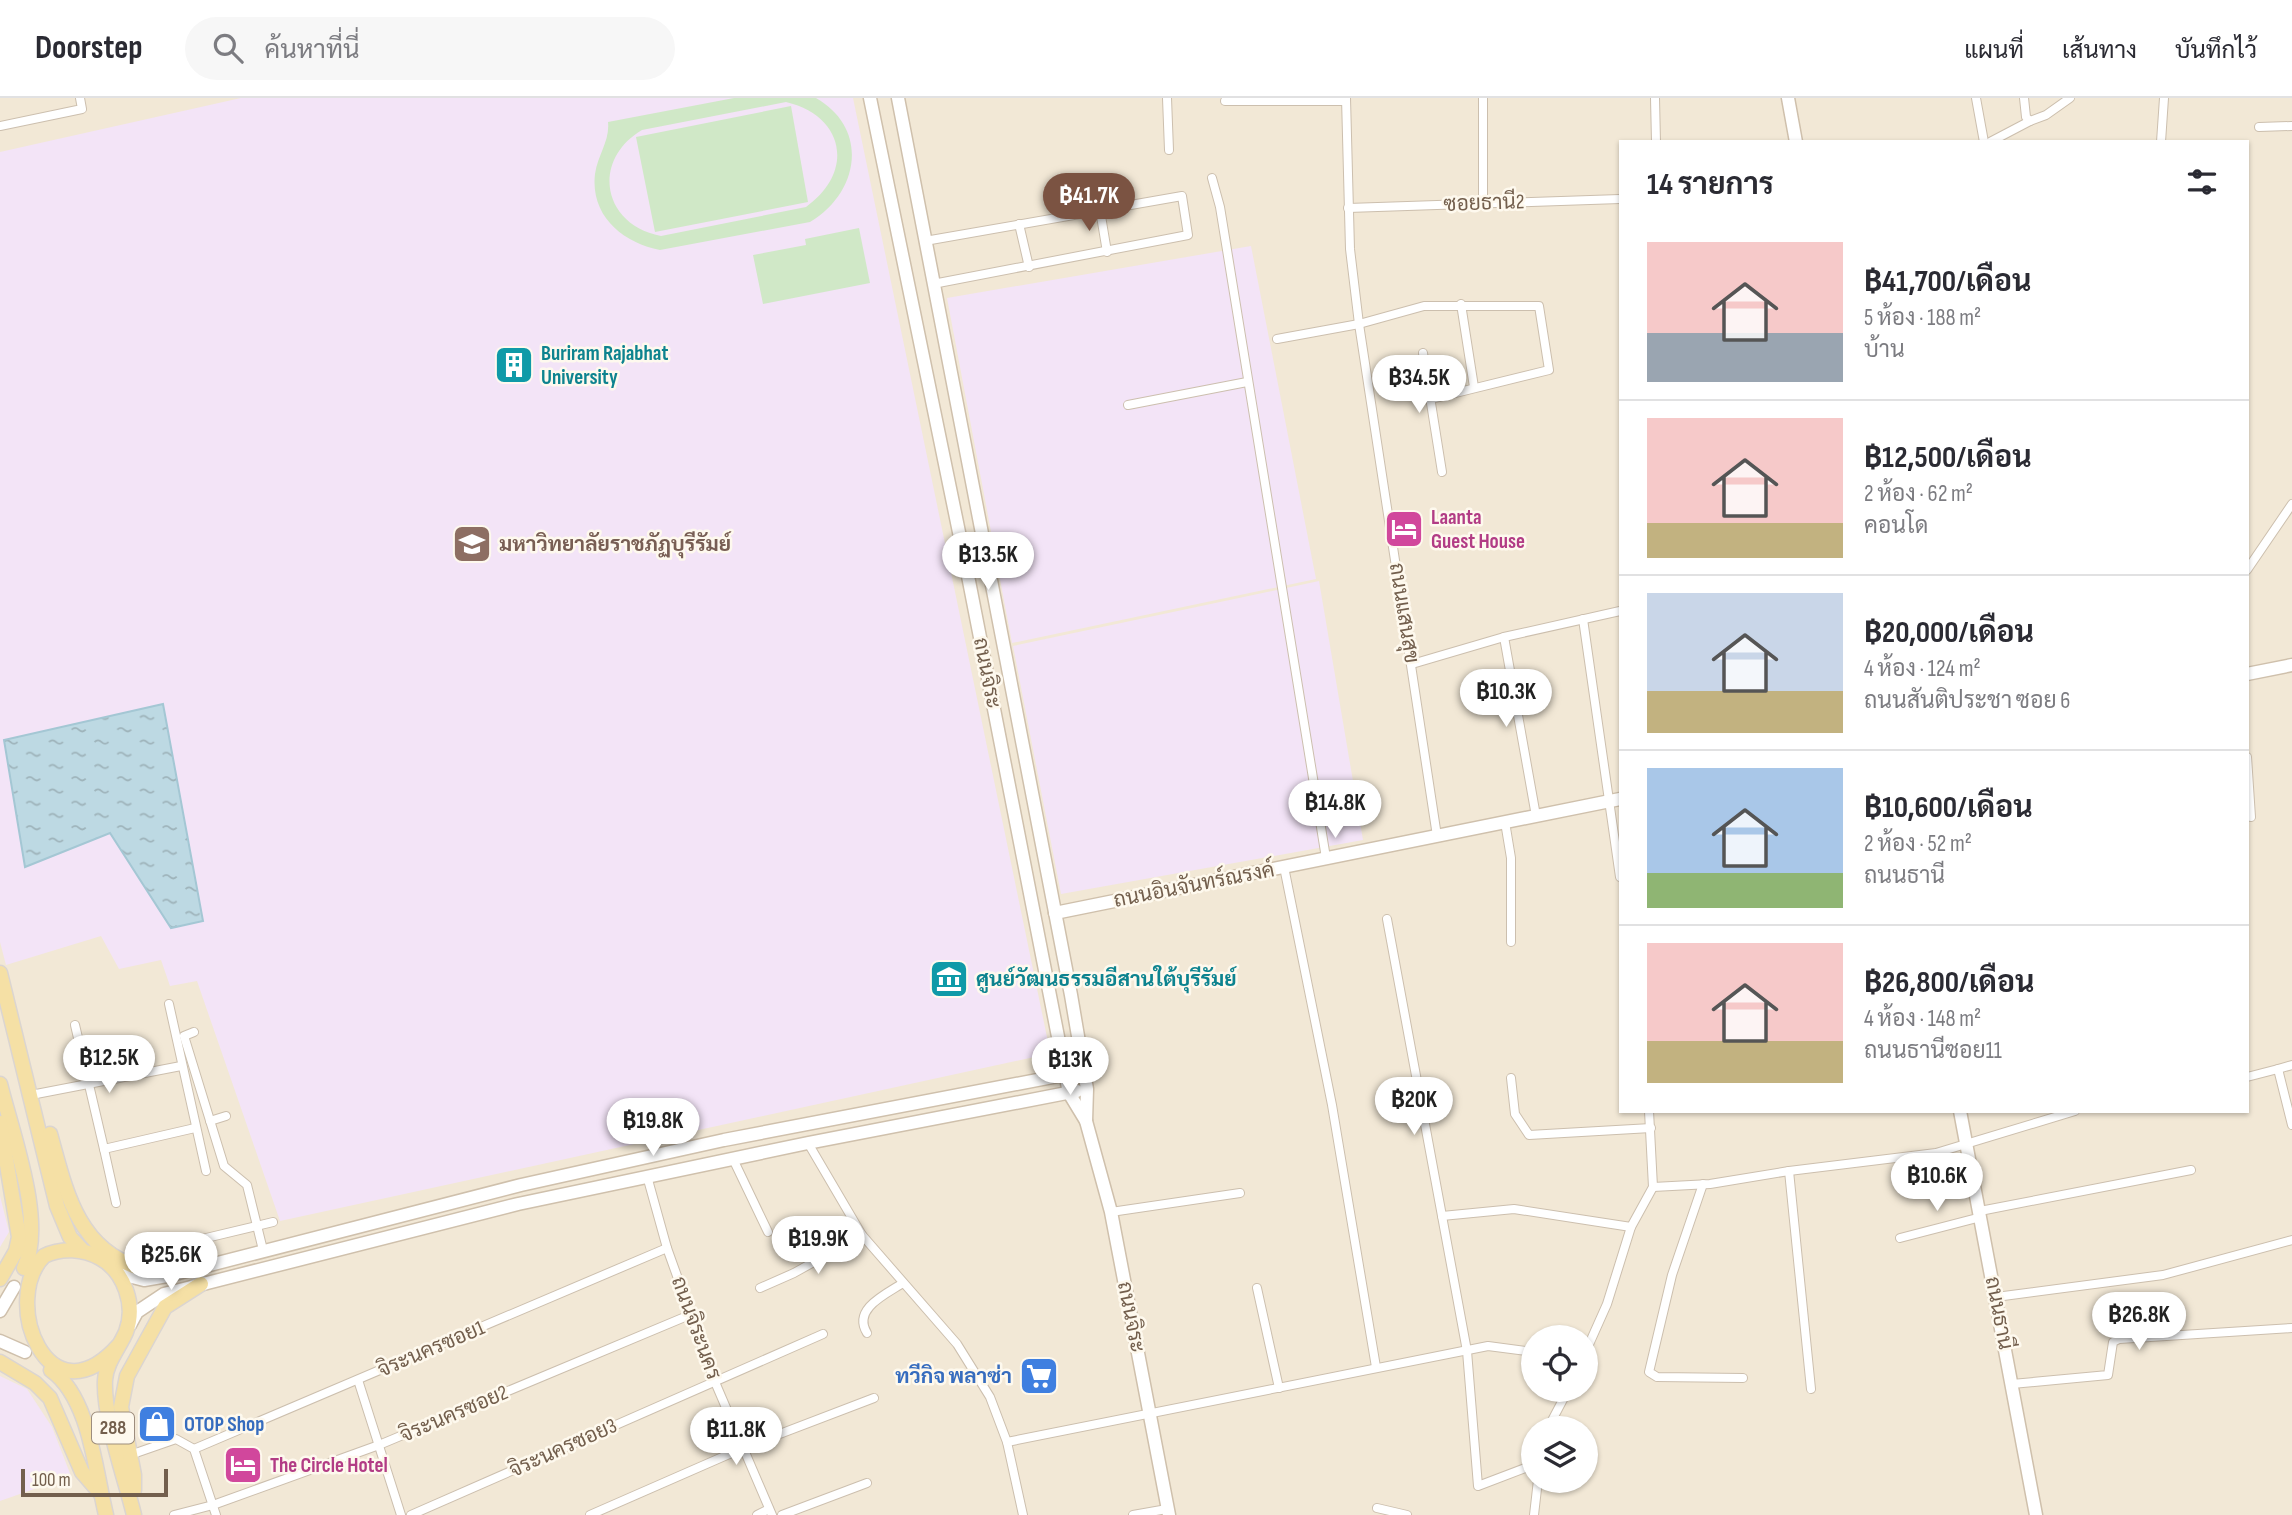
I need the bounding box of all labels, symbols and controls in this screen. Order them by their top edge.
search box [185,17,675,80]
text: Doorstep [35,28,143,68]
icon: search [209,29,247,67]
text: ค้นหาที่นี่ [265,35,360,66]
text: แผนที่ [1964,36,2024,65]
text: เส้นทาง [2062,36,2137,65]
text: บันทึกไว้ [2175,36,2257,65]
icon: filters [2183,163,2221,201]
text: 14 รายการ [1647,167,1774,203]
pin: ฿41.7K [1032,174,1146,233]
text: ฿41.7K [1059,182,1119,210]
street label: ซอยธานี2 [1443,188,1525,217]
text: ฿41,700/เดือน [1864,264,2032,300]
icon: home [1703,270,1787,354]
text: 5 ห้อง · 188 m² [1864,304,1981,332]
text: บ้าน [1864,336,1905,364]
place label: Buriram Rajabhat University [541,341,668,390]
building icon: Buriram Rajabhat University [493,344,535,386]
pin: ฿34.5K [1362,356,1476,415]
text: ฿34.5K [1388,364,1450,392]
text: ฿12,500/เดือน [1864,440,2032,476]
icon: home [1703,446,1787,530]
text: 2 ห้อง · 62 m² [1864,480,1973,508]
place label: Laanta Guest House [1431,505,1525,554]
hotel icon: Laanta Guest House [1383,508,1425,550]
text: คอนโด [1864,512,1928,540]
school or university icon: มหาวิทยาลัยราชภัฏบุรีรัมย์ [451,523,493,565]
place label: มหาวิทยาลัยราชภัฏบุรีรัมย์ [499,531,732,559]
pin: ฿13.5K [931,532,1045,592]
text: ฿13.5K [958,541,1018,569]
street label: ถนนแสนสุข [1383,561,1424,665]
text: ฿20,000/เดือน [1864,615,2034,651]
icon: home [1703,621,1787,705]
street label: ถนนจิระ [968,635,1006,711]
text: 4 ห้อง · 124 m² [1864,655,1981,683]
pin: ฿10.3K [1449,670,1563,729]
text: ฿10.3K [1476,678,1536,706]
text: ถนนสันติประชา ซอย 6 [1864,687,2070,715]
pin: ฿14.8K [1278,780,1392,840]
text: ฿14.8K [1304,789,1366,817]
text: ฿10,600/เดือน [1864,790,2033,826]
icon: home [1703,796,1787,880]
text: 2 ห้อง · 52 m² [1864,830,1972,858]
street label: ถนนอินจันทร์ณรงค์ [1111,855,1277,913]
text: ถนนธานี [1864,862,1945,890]
museum icon: ศูนย์วัฒนธรรมอีสานใต้บุรีรัมย์ [928,958,970,1000]
place label: ศูนย์วัฒนธรรมอีสานใต้บุรีรัมย์ [976,965,1238,994]
text: ฿26,800/เดือน [1864,965,2035,1001]
icon: home [1703,971,1787,1055]
text: 4 ห้อง · 148 m² [1864,1005,1981,1033]
pin: ฿12.5K [52,1035,166,1095]
text: ถนนธานีซอย11 [1864,1037,2002,1065]
pin: ฿13K [1029,1038,1111,1097]
text: ฿12.5K [79,1044,139,1072]
text: ฿13K [1048,1046,1092,1074]
pin: ฿20K [1373,1077,1455,1137]
text: ฿20K [1391,1086,1437,1114]
pin: ฿19.8K [596,1098,710,1158]
text: ฿19.8K [623,1107,683,1135]
pin: ฿10.6K [1880,1154,1994,1213]
text: ฿10.6K [1907,1162,1967,1190]
pin: ฿19.9K [761,1216,875,1276]
text: ฿19.9K [788,1225,848,1253]
pin: ฿25.6K [114,1232,228,1292]
text: ฿25.6K [141,1241,201,1269]
street label: ถนนจิระนคร [666,1273,726,1383]
street label: ถนนธานี [1980,1274,2019,1352]
street label: ถนนจิระ [1112,1279,1150,1355]
pin: ฿26.8K [2082,1292,2196,1352]
text: ฿26.8K [2108,1301,2170,1329]
street label: จิระนครซอย1 [374,1315,489,1383]
map controls [1521,1325,1598,1493]
button: locate [1521,1325,1598,1402]
supermarket icon: ทวีกิจ พลาซ่า [1018,1355,1060,1397]
place label: ทวีกิจ พลาซ่า [895,1363,1012,1389]
street label: จิระนครซอย2 [396,1380,512,1448]
shop icon: OTOP Shop [136,1403,178,1445]
pin: ฿11.8K [679,1408,793,1467]
road number: 288 [92,1412,134,1444]
place label: OTOP Shop [184,1412,264,1437]
street label: จิระนครซอย3 [505,1413,621,1483]
text: ฿11.8K [706,1416,766,1444]
button: layers [1521,1416,1598,1493]
hotel icon: The Circle Hotel [222,1444,264,1486]
place label: The Circle Hotel [270,1453,388,1478]
scale bar [21,1466,168,1498]
text: 100 m [32,1469,71,1492]

